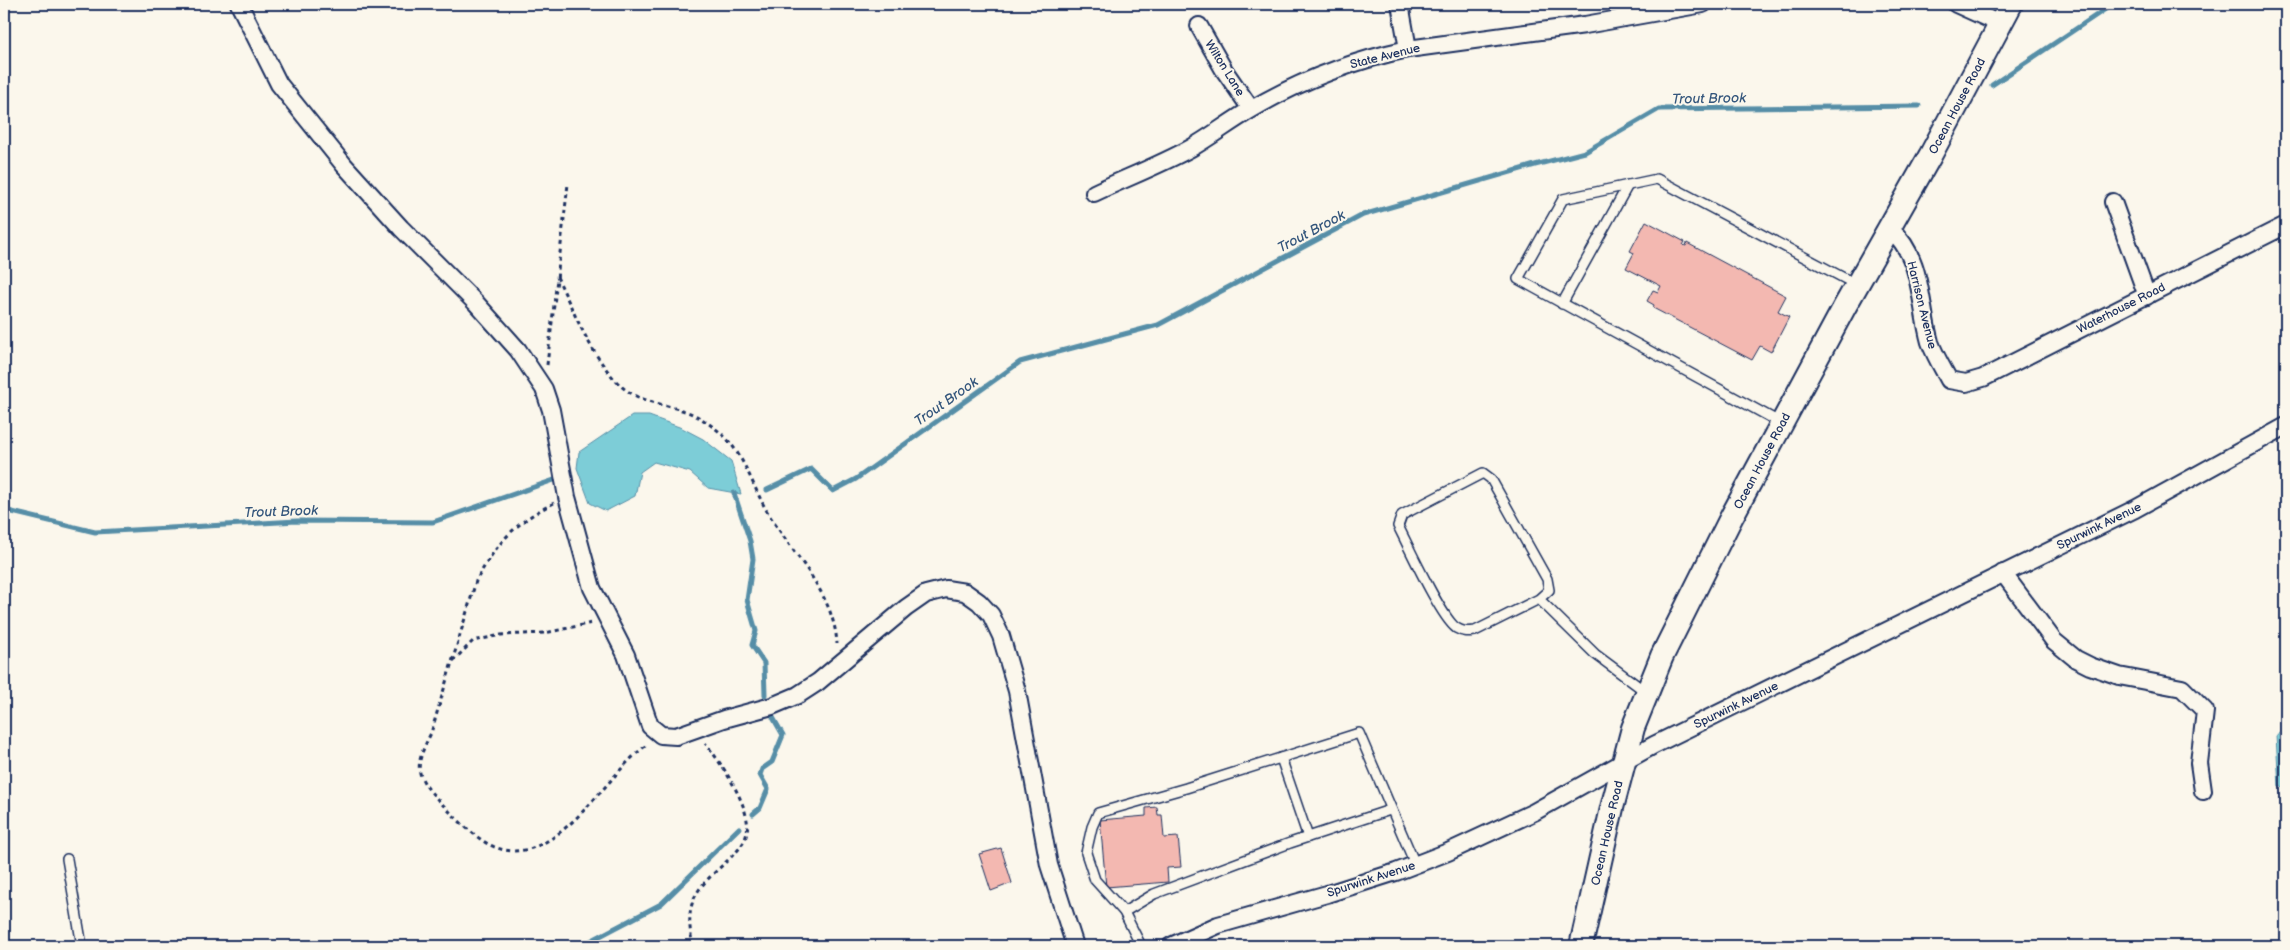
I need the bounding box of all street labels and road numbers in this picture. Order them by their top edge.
street label: Wilton Lane [1201,37,1248,99]
street label: State Avenue [1349,41,1422,72]
street label: Ocean House Road [1926,55,1989,157]
street label: Harrison Avenue [1903,260,1940,351]
street label: Waterhouse Road [2075,280,2168,337]
street label: Ocean House Road [1731,410,1794,512]
street label: Spurwink Avenue [2055,500,2144,553]
street label: Spurwink Avenue [1692,679,1781,732]
street label: Ocean House Road [1588,779,1627,887]
street label: Spurwink Avenue [1325,858,1417,901]

